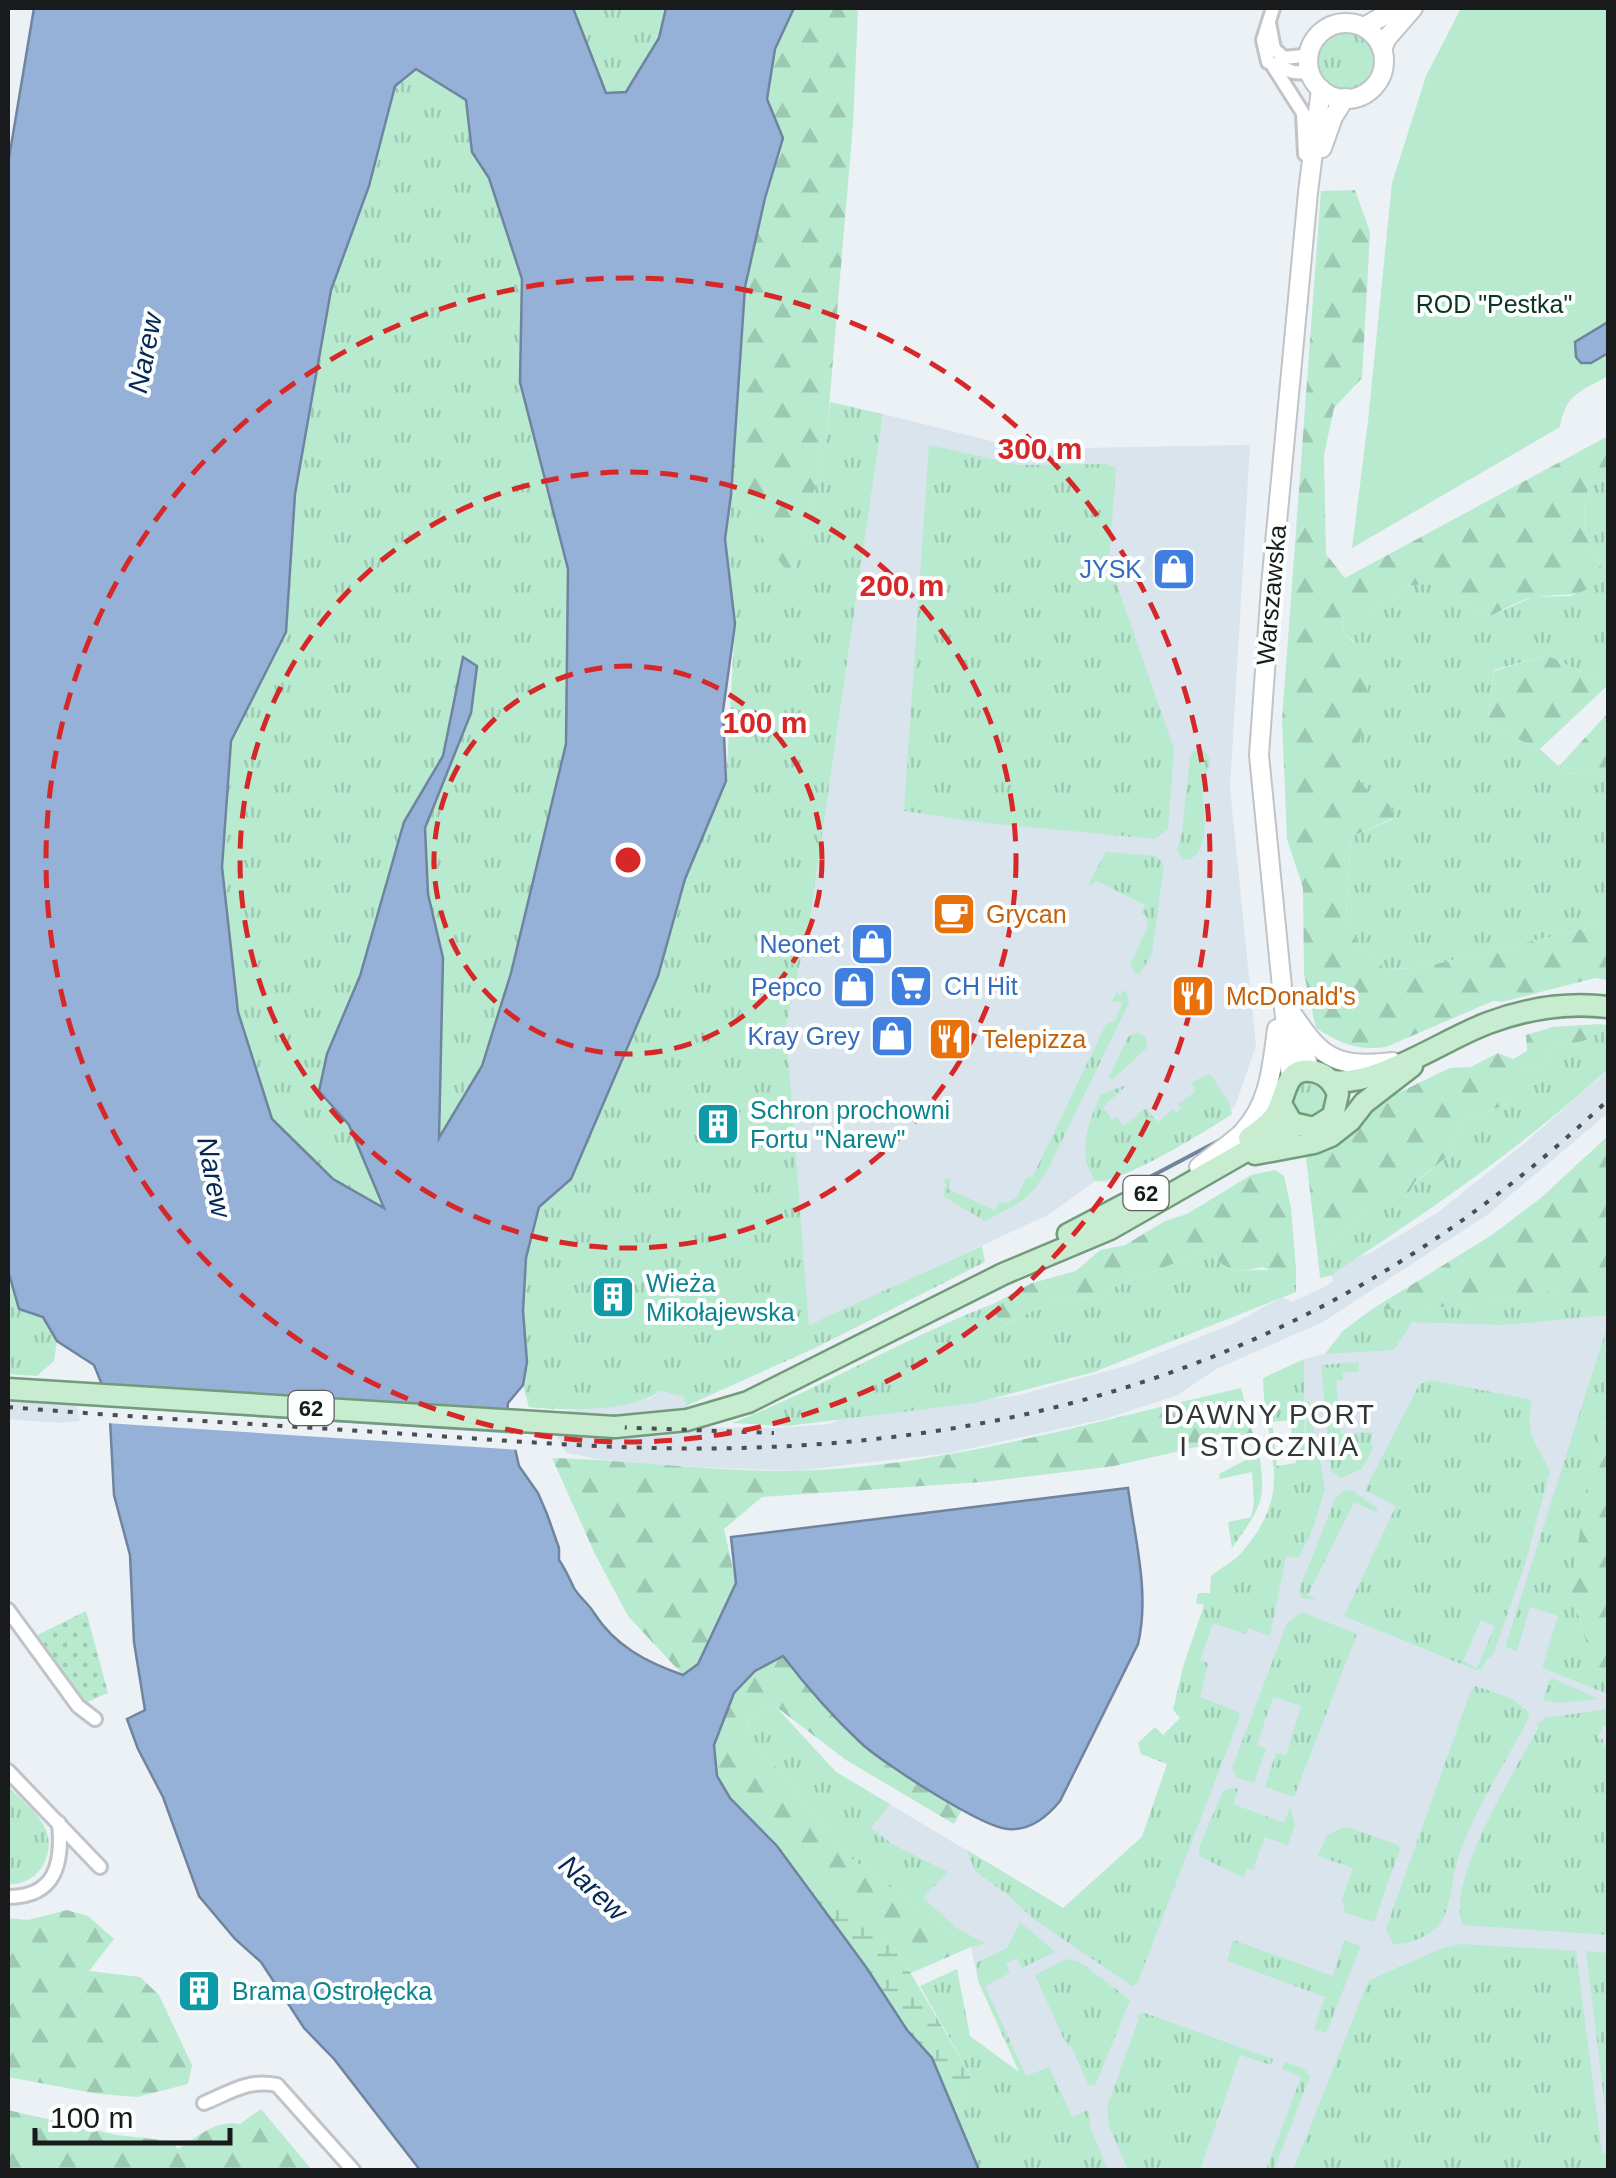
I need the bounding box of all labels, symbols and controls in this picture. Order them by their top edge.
park label: ROD "Pestka" [1416,290,1572,318]
water label: Narew [122,309,168,396]
text: 300 m [997,432,1083,465]
street label: Warszawska [1251,524,1291,666]
shop icon: JYSK [1151,546,1197,592]
place label: JYSK [1079,555,1142,583]
text: 200 m [859,569,945,602]
text: 100 m [722,706,808,739]
centre of rings [610,842,646,878]
cafe icon: Grycan [931,891,977,937]
place label: Grycan [986,900,1067,928]
shop icon: Neonet [849,921,895,967]
place label: Neonet [759,930,840,958]
supermarket icon: CH Hit [888,963,934,1009]
shop icon: Pepco [831,964,877,1010]
place label: CH Hit [944,972,1018,1000]
place label: Pepco [751,973,822,1001]
restaurant icon: McDonald's [1170,973,1216,1019]
place label: McDonald's [1226,982,1356,1010]
shop icon: Kray Grey [869,1013,915,1059]
restaurant icon: Telepizza [927,1016,973,1062]
place label: Kray Grey [747,1022,860,1050]
place label: Telepizza [982,1025,1086,1053]
place label: Schron prochowni Fortu "Narew" [750,1096,950,1153]
building icon: Schron prochowni Fortu "Narew" [695,1101,741,1147]
water label: Narew [191,1134,237,1221]
road number: 62 [1124,1176,1168,1210]
place label: Wieża Mikołajewska [646,1269,795,1326]
building icon: Wieża Mikołajewska [590,1274,636,1320]
road number: 62 [288,1391,334,1425]
district label: DAWNY PORT I STOCZNIA [1164,1399,1376,1462]
water label: Narew [553,1849,634,1928]
building icon: Brama Ostrołęcka [176,1968,222,2014]
place label: Brama Ostrołęcka [232,1977,432,2005]
scale bar [35,2083,230,2145]
text: 100 m [50,2101,133,2134]

